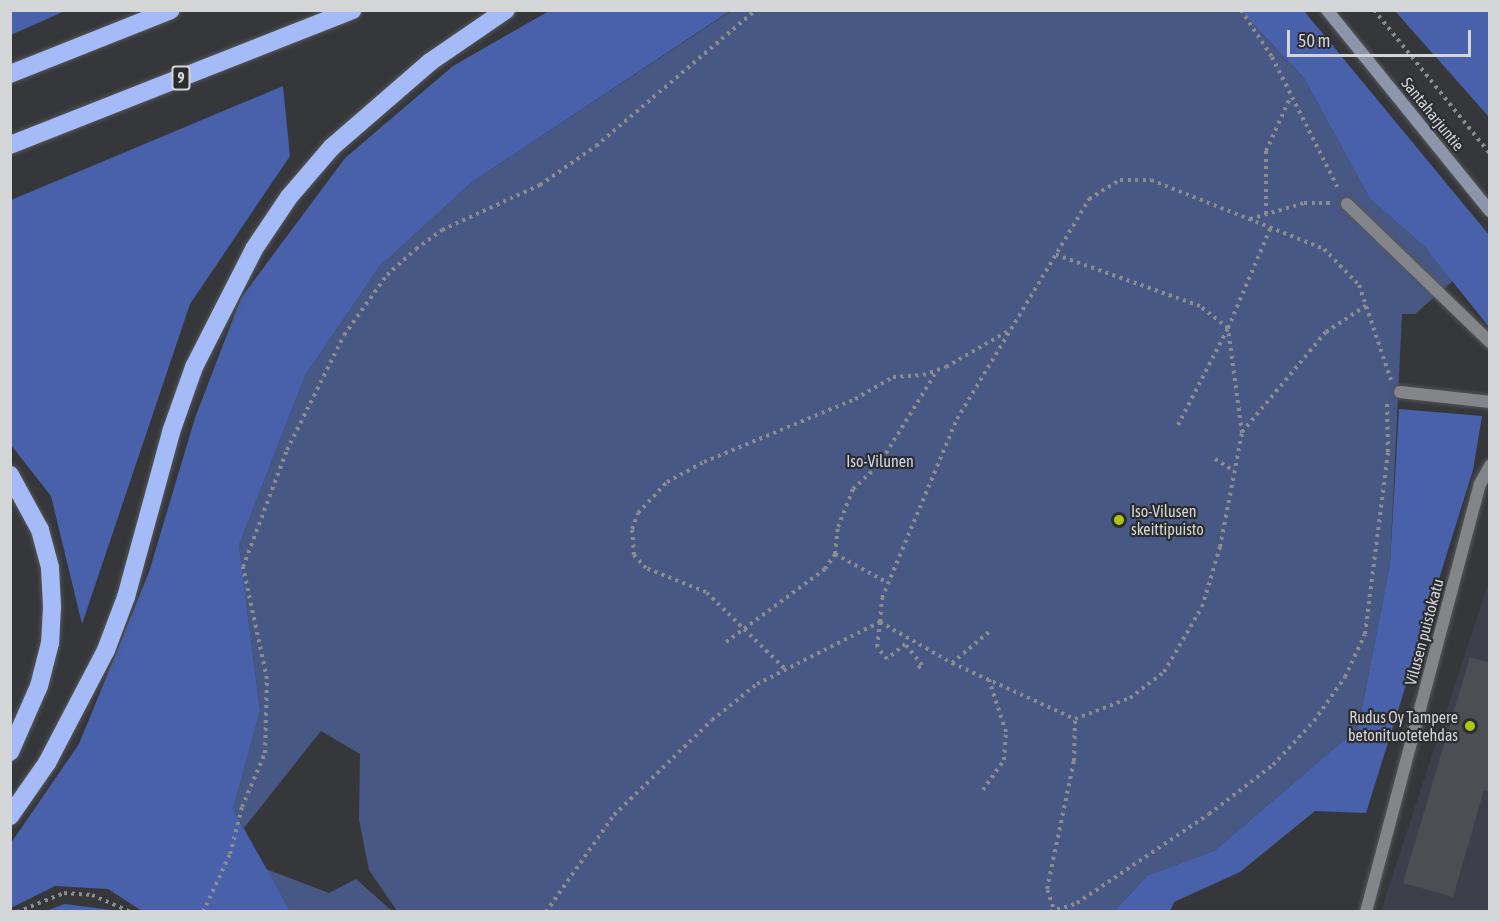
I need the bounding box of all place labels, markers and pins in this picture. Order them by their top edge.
place label: Iso-Vilusen skeittipuisto [1131,501,1204,539]
marker: Iso-Vilusen skeittipuisto [1112,513,1126,527]
place label: Rudus Oy Tampere betonituotetehdas [1348,707,1458,745]
marker: Rudus Oy Tampere betonituotetehdas [1463,719,1477,733]

